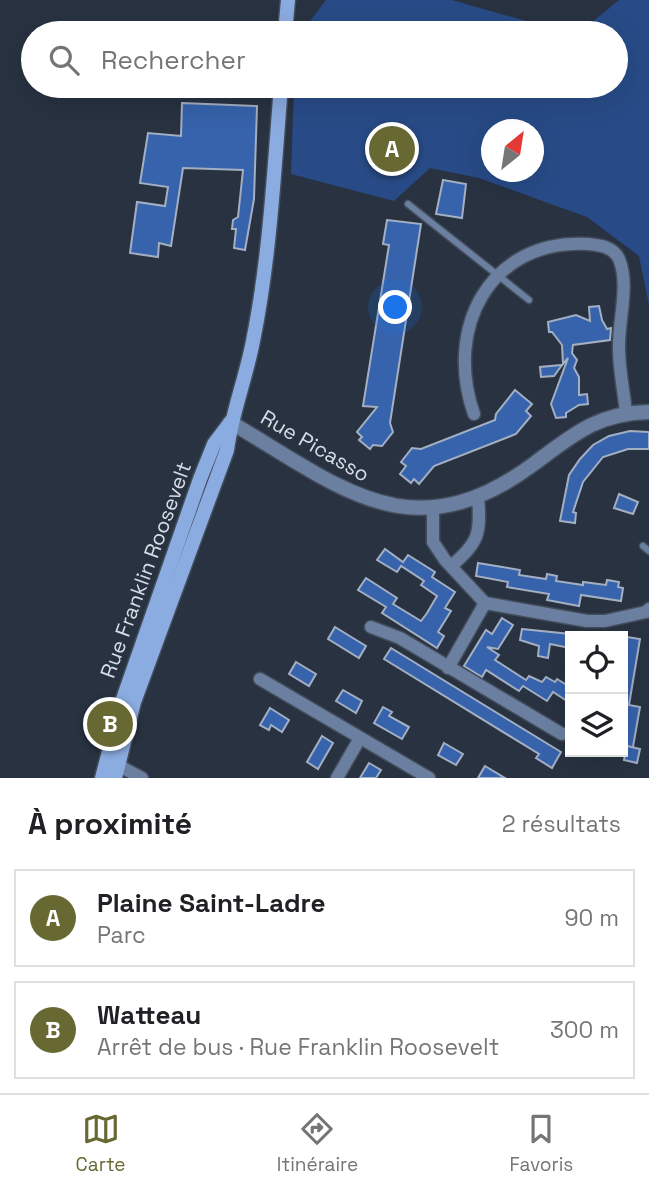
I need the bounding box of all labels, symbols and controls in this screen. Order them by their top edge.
search box [21,21,628,98]
icon: search [45,41,83,79]
text: Rechercher [101,43,246,77]
north arrow [481,119,544,182]
pin: A [369,123,415,175]
your location [378,290,412,324]
street label: Rue Picasso [256,404,375,488]
street label: Rue Franklin Roosevelt [94,458,197,682]
map controls [565,631,628,757]
button: locate [565,631,628,694]
button: layers [565,694,628,757]
pin: B [87,698,133,750]
text: À proximité [28,804,192,843]
text: 2 résultats [502,809,621,839]
text: Plaine Saint-Ladre [97,886,325,920]
text: A [46,903,60,933]
text: 90 m [564,903,619,933]
text: Parc [97,920,146,950]
text: Watteau [97,998,201,1032]
text: B [45,1015,61,1045]
text: 300 m [550,1015,619,1045]
text: Arrêt de bus · Rue Franklin Roosevelt [97,1032,499,1062]
tab: Carte [76,1110,126,1177]
tab: Itinéraire [277,1110,358,1177]
tab: Favoris [509,1110,573,1177]

